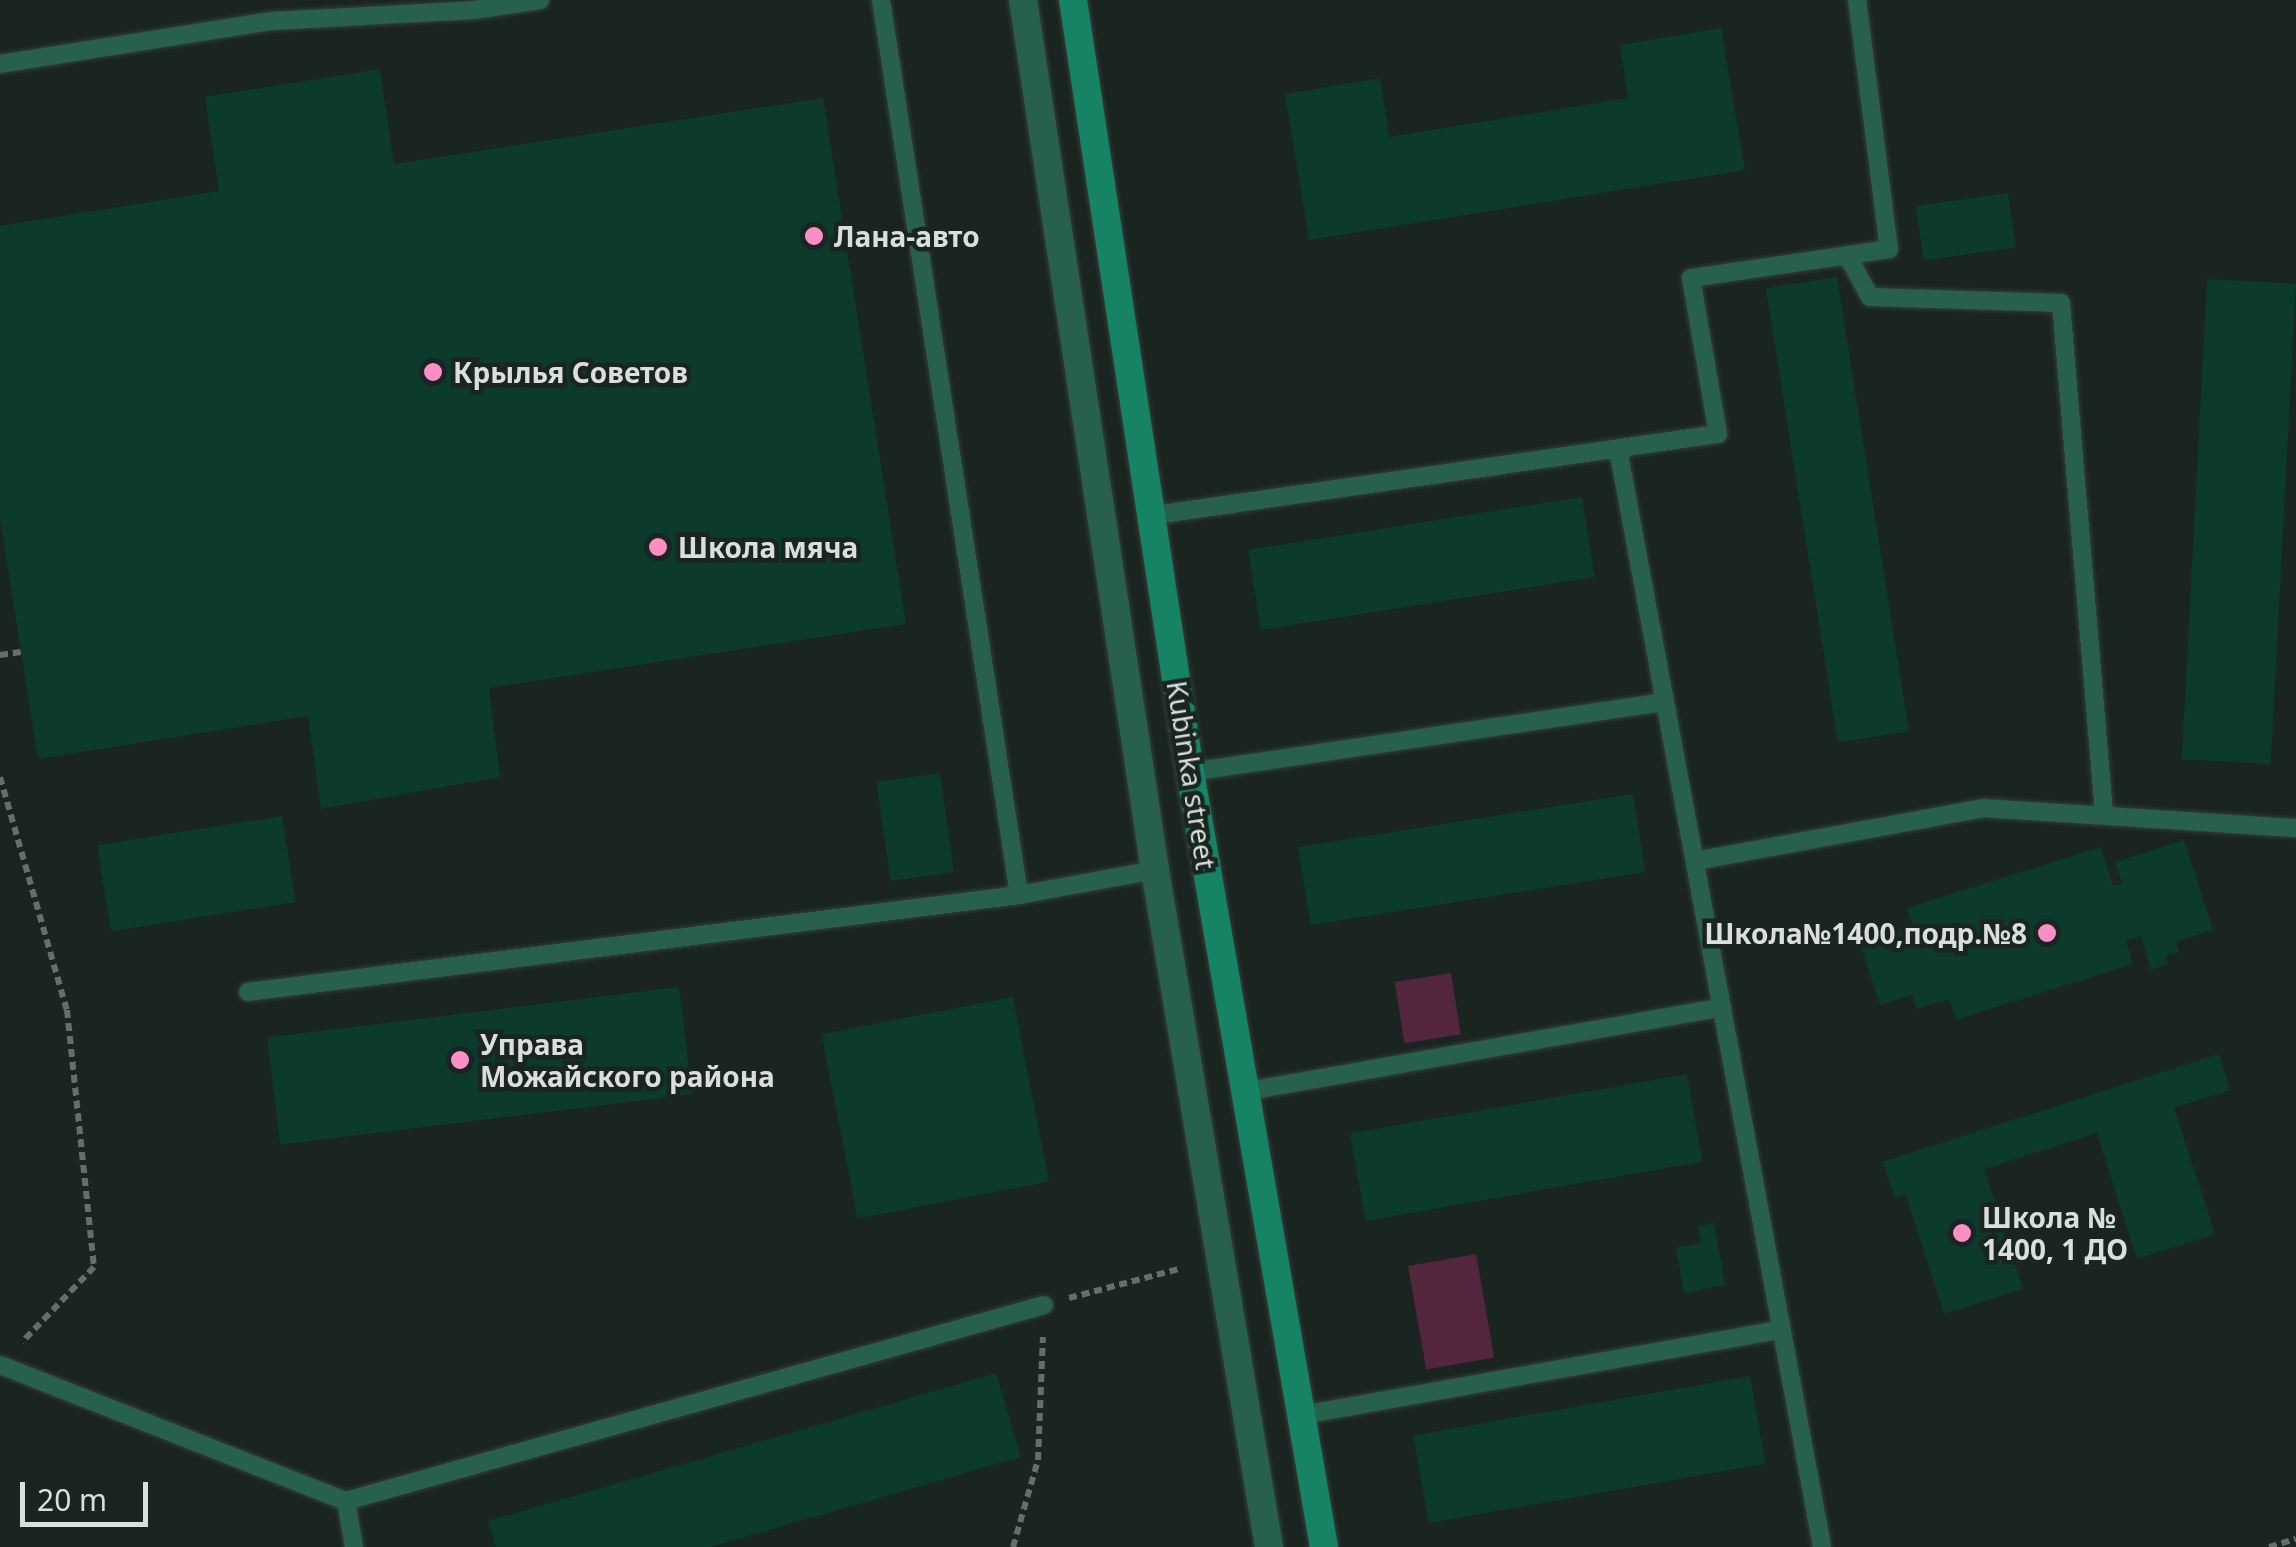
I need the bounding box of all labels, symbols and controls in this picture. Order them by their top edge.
place label: Лана-авто [834,219,980,253]
marker: Лана-авто [803,225,825,247]
place label: Крылья Советов [453,355,688,389]
marker: Крылья Советов [422,361,444,383]
place label: Школа мяча [678,530,858,564]
marker: Школа мяча [647,536,669,558]
street label: Kubinka street [1161,678,1223,872]
place label: Школа№1400,подр.№8 [1704,916,2027,950]
marker: Школа№1400,подр.№8 [2036,922,2058,944]
place label: Управа Можайского района [480,1027,775,1093]
marker: Управа Можайского района [449,1049,471,1071]
place label: Школа № 1400, 1 ДО [1982,1200,2128,1266]
marker: Школа № 1400, 1 ДО [1951,1222,1973,1244]
scale bar [25,1462,152,1524]
text: 20 m [37,1479,107,1520]

